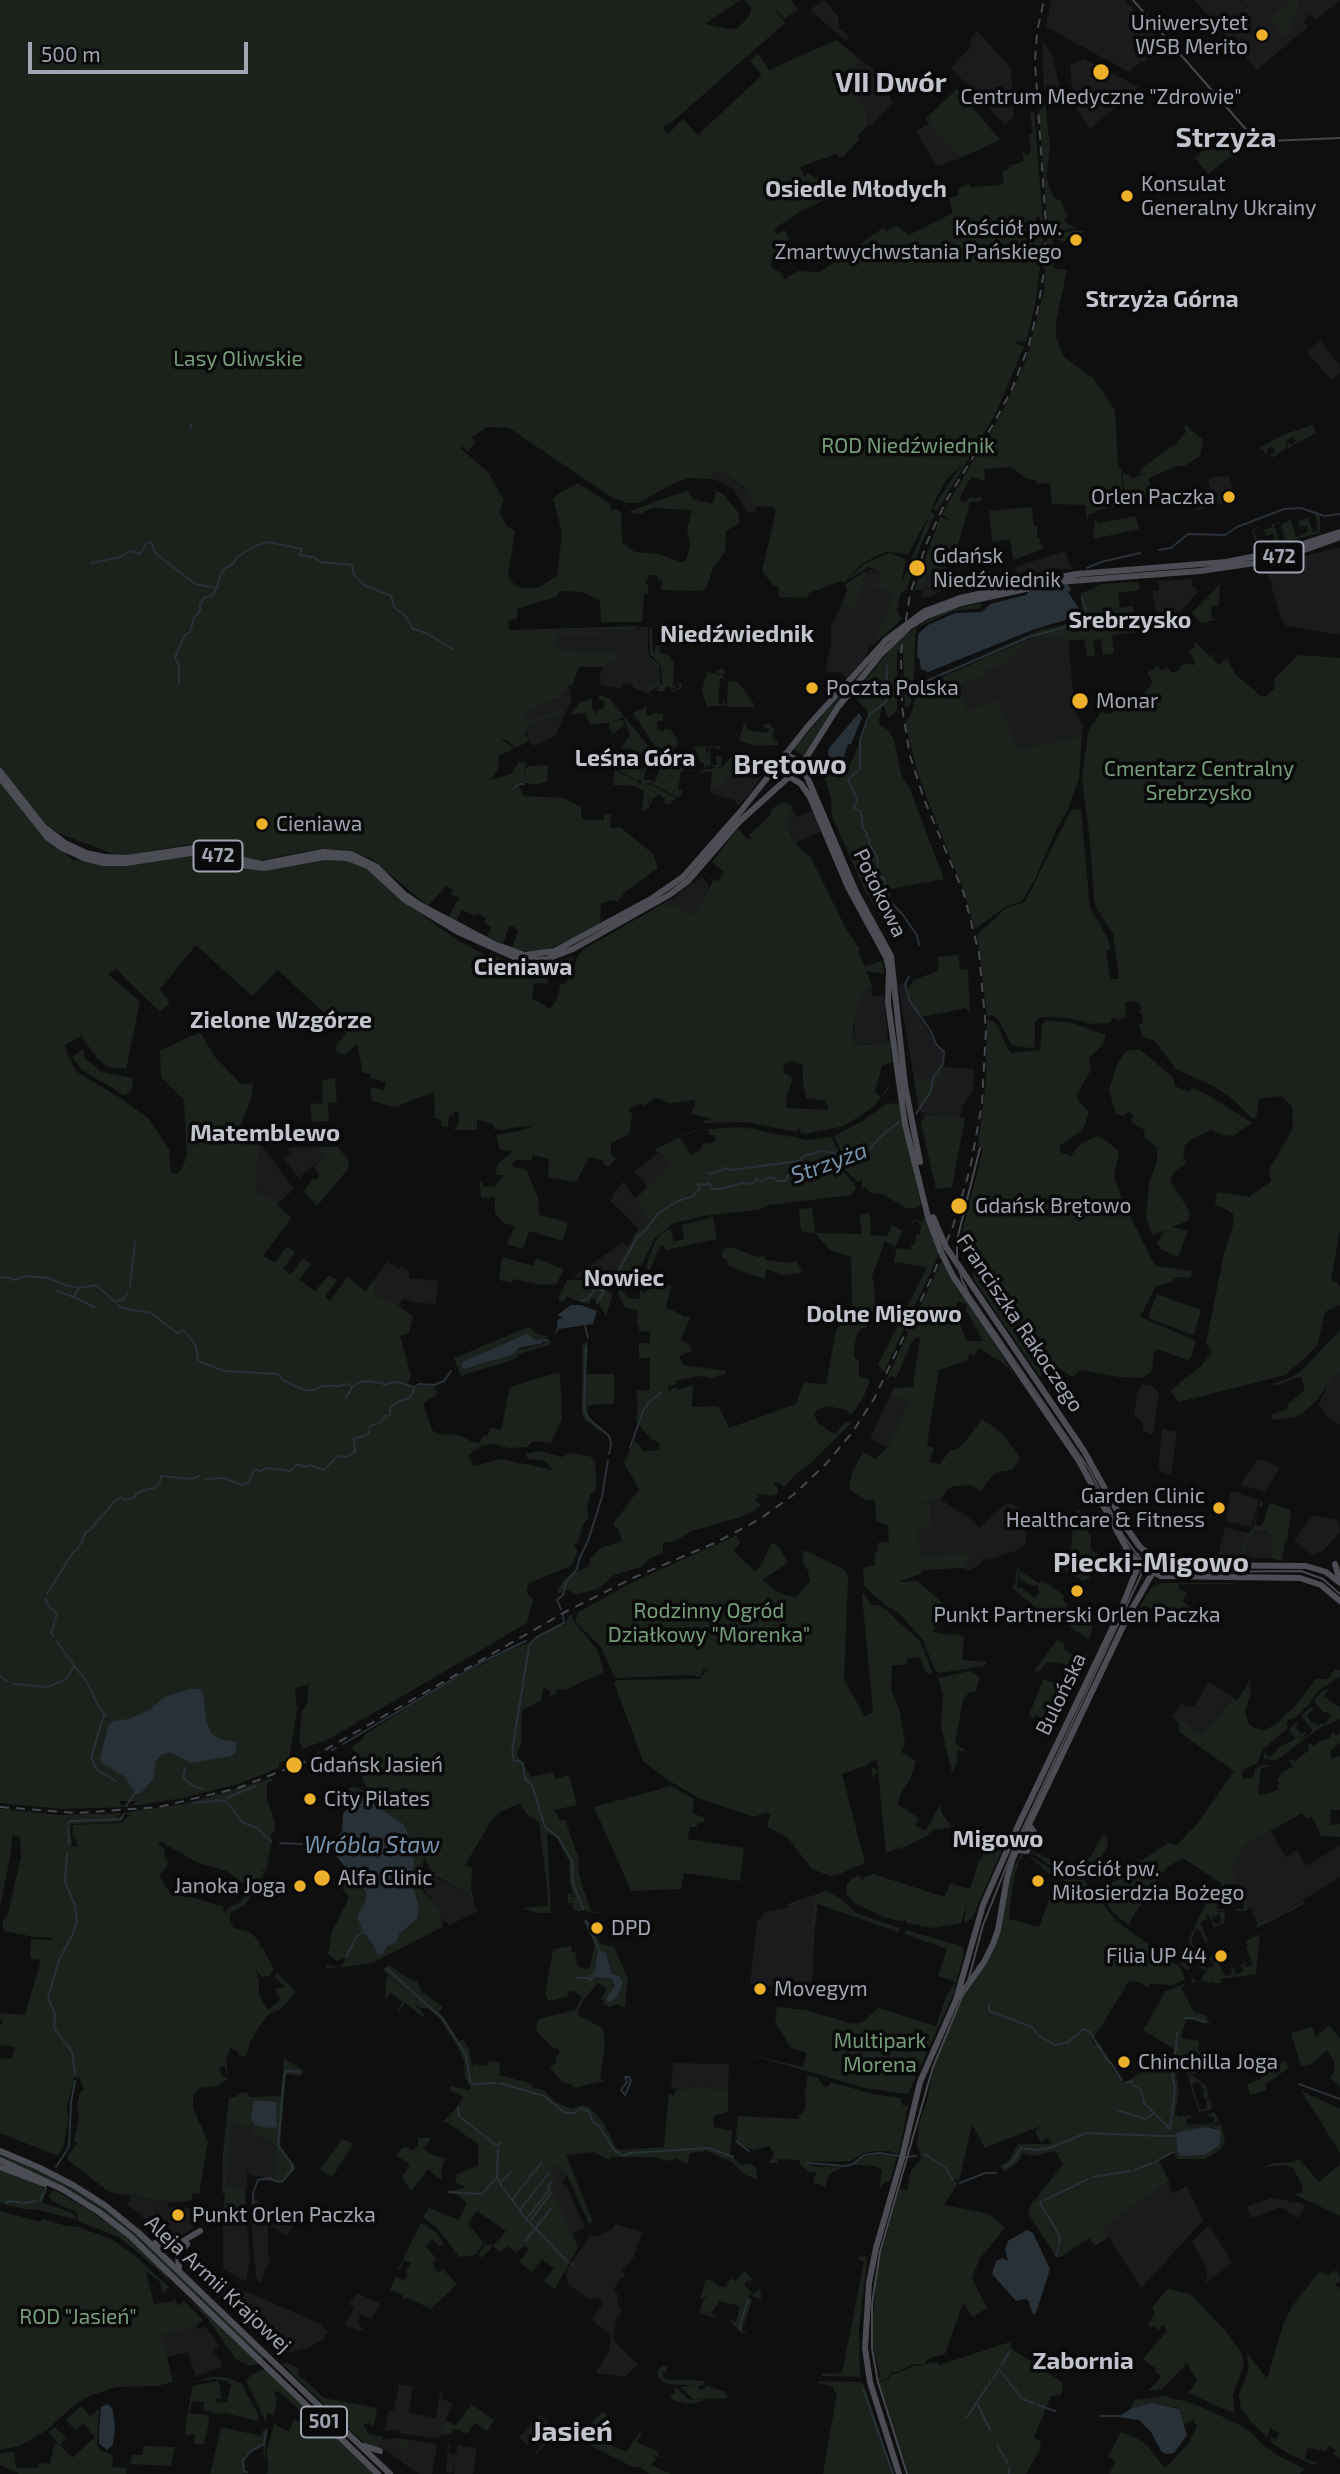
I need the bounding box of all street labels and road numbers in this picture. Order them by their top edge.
road number: 472 [1254,542,1304,572]
road number: 472 [194,841,242,872]
street label: Potokowa [848,845,912,941]
street label: Franciszka Rakoczego [951,1229,1089,1417]
street label: Bulońska [1030,1649,1092,1739]
street label: Aleja Armii Krajowej [140,2210,296,2358]
road number: 501 [301,2406,347,2438]

